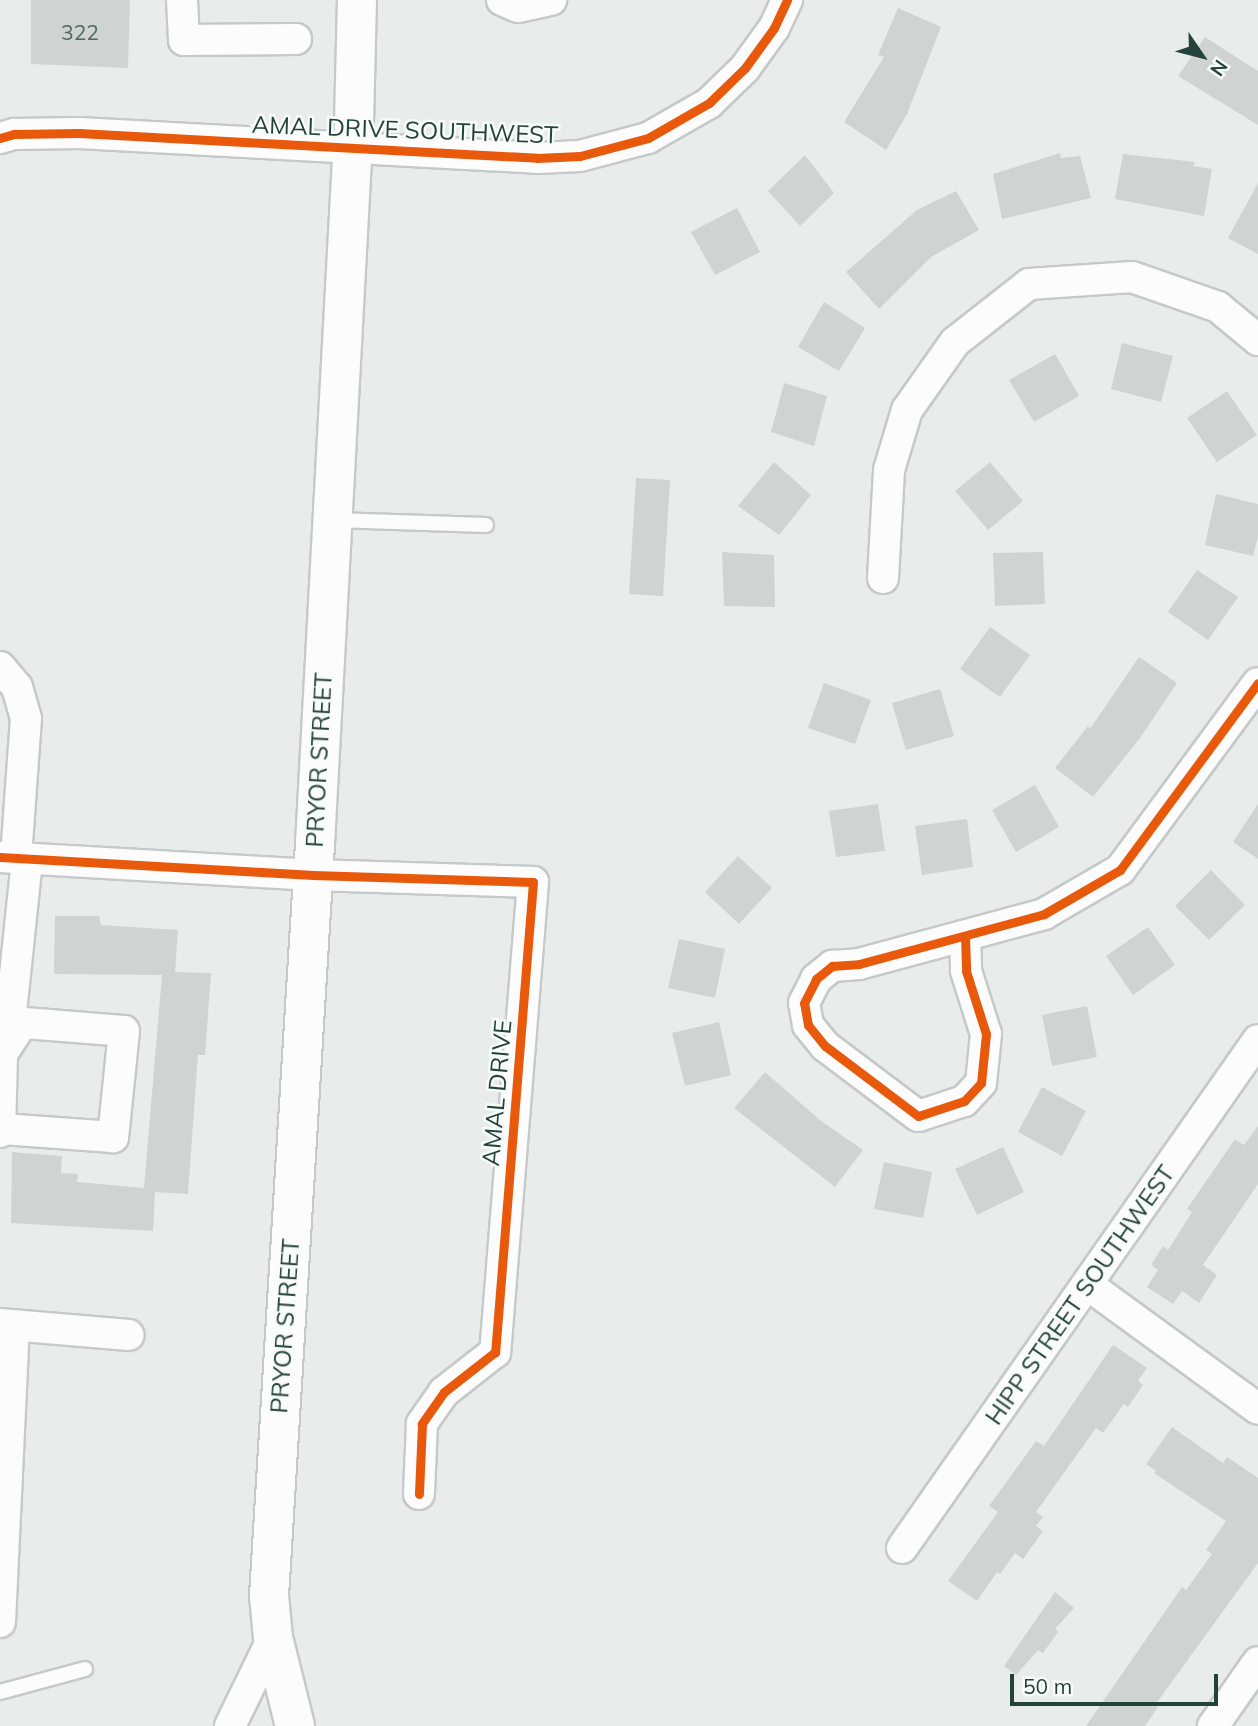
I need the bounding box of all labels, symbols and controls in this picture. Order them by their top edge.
house number: 322 [61,19,99,45]
north arrow [1167,21,1237,91]
text: N [1205,55,1233,81]
street label: AMAL DRIVE SOUTHWEST [251,110,559,150]
street label: PRYOR STREET [300,672,338,848]
street label: AMAL DRIVE [476,1019,518,1167]
street label: HIPP STREET SOUTHWEST [979,1160,1181,1430]
street label: PRYOR STREET [265,1238,305,1414]
scale bar [1013,1660,1221,1704]
text: 50 m [1023,1673,1072,1699]

